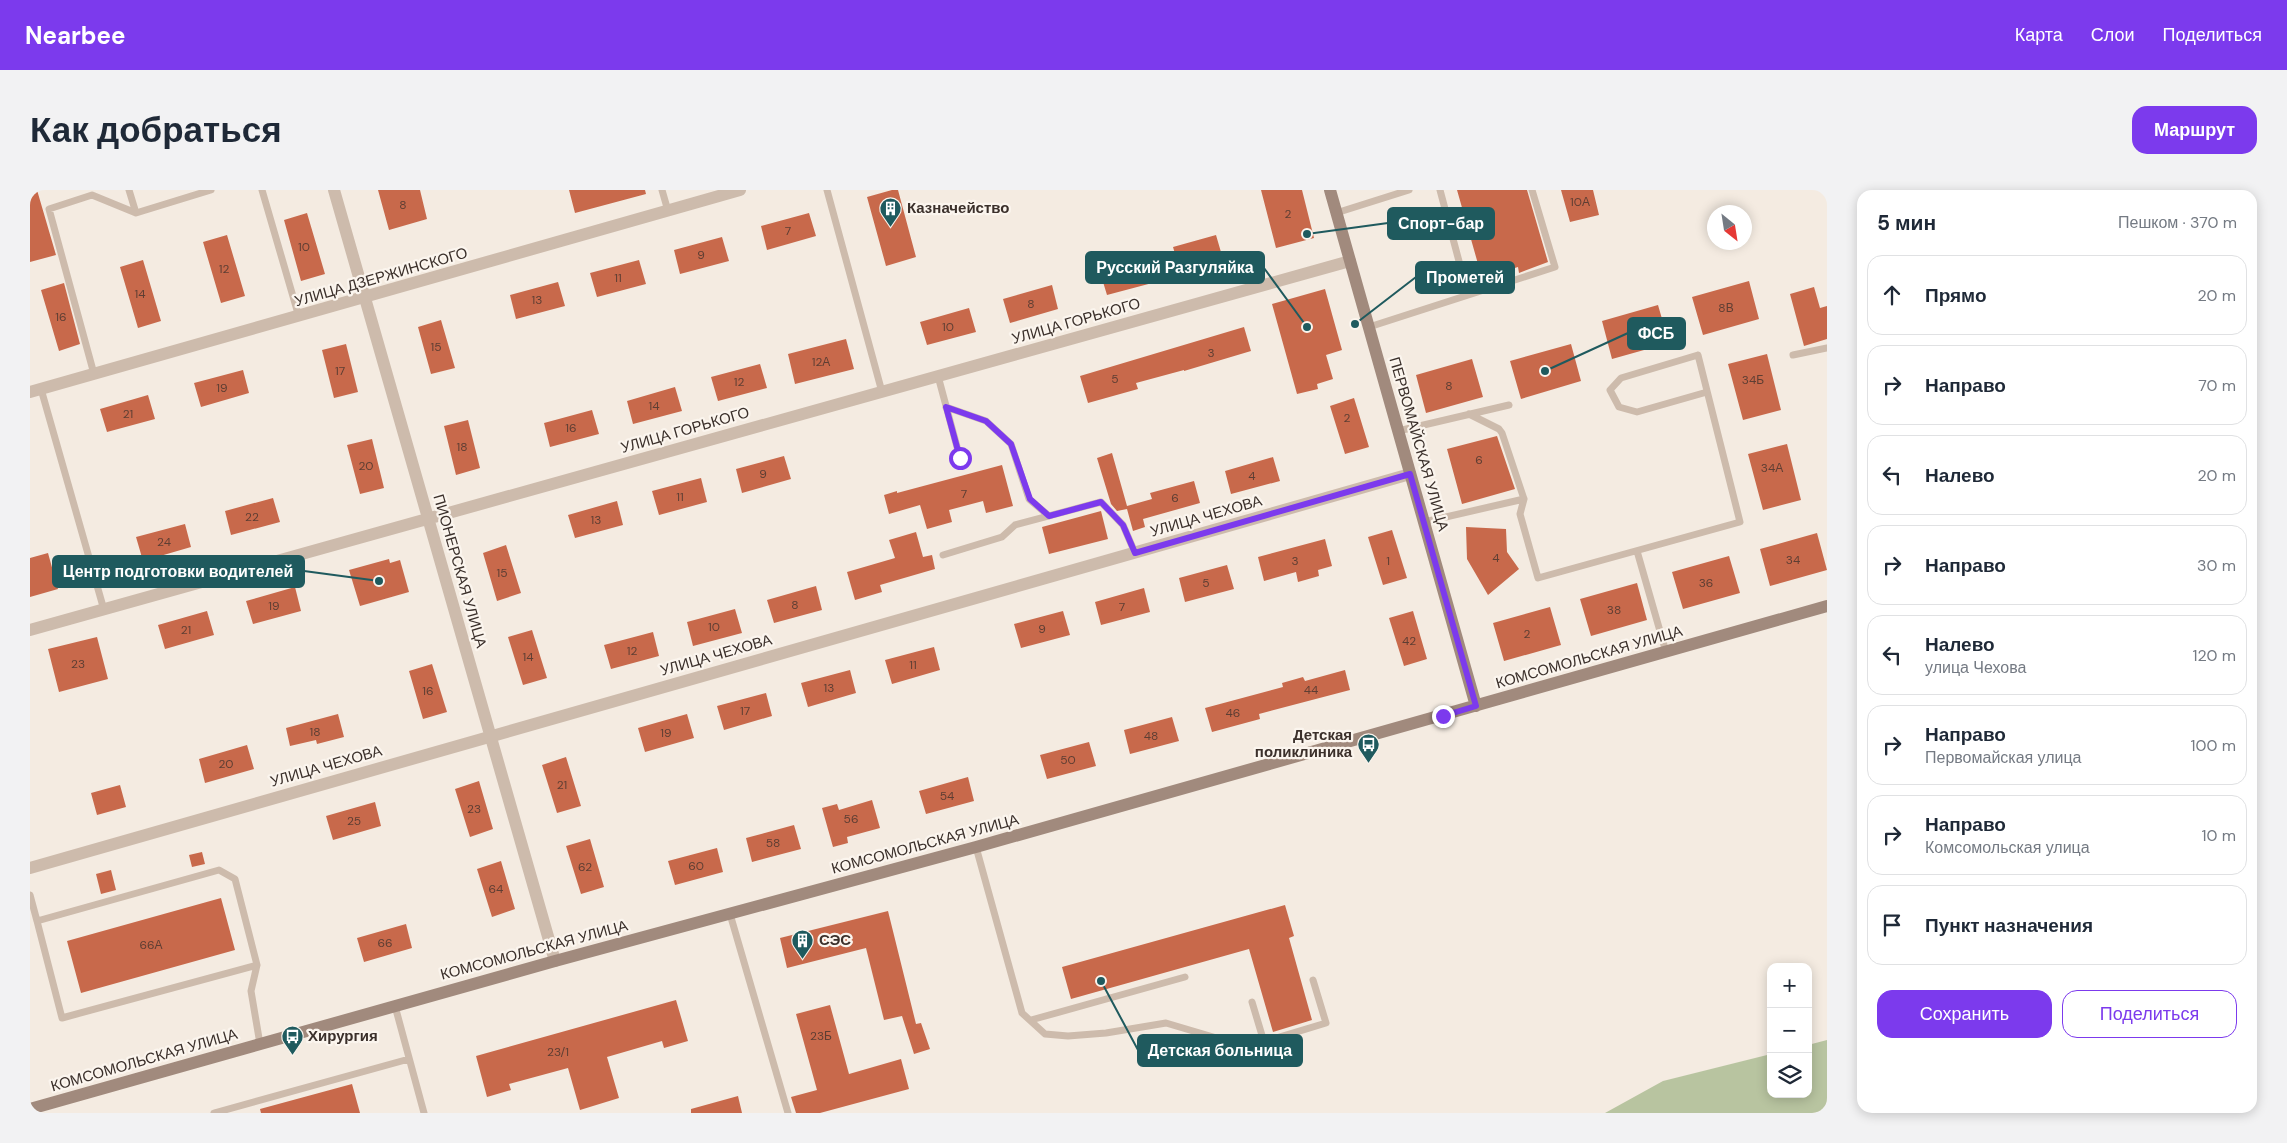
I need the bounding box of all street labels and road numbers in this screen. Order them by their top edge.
street label: УЛИЦА ДЗЕРЖИНСКОГО [292,243,470,311]
street label: УЛИЦА ГОРЬКОГО [1009,293,1143,349]
street label: ПЕРВОМАЙСКАЯ УЛИЦА [1385,355,1453,533]
street label: УЛИЦА ГОРЬКОГО [618,402,752,458]
street label: УЛИЦА ЧЕХОВА [1148,490,1264,542]
street label: ПИОНЕРСКАЯ УЛИЦА [428,492,492,650]
street label: КОМСОМОЛЬСКАЯ УЛИЦА [1493,621,1685,693]
street label: УЛИЦА ЧЕХОВА [658,629,774,681]
street label: УЛИЦА ЧЕХОВА [268,740,384,792]
street label: КОМСОМОЛЬСКАЯ УЛИЦА [829,809,1021,879]
street label: КОМСОМОЛЬСКАЯ УЛИЦА [438,915,630,985]
street label: КОМСОМОЛЬСКАЯ УЛИЦА [48,1024,240,1096]

